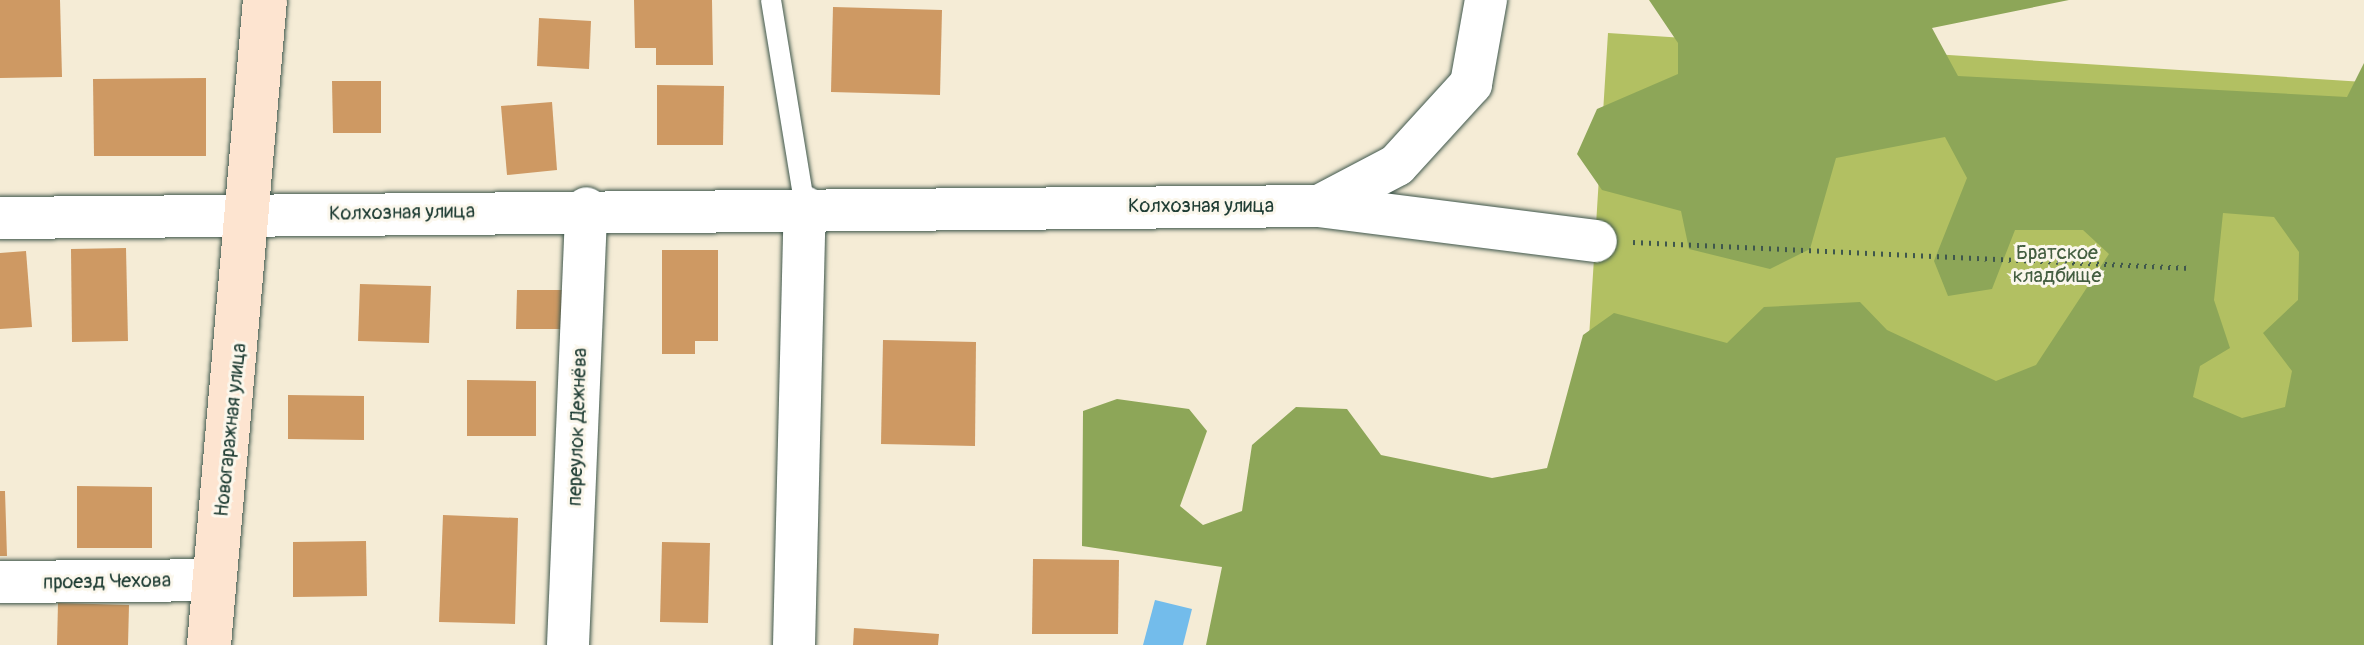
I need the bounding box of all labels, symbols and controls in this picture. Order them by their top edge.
street label: Колхозная улица [1128,193,1274,217]
street label: Колхозная улица [329,199,475,225]
park label: Братское кладбище [2013,240,2101,287]
street label: Новогаражная улица [209,342,251,518]
street label: переулок Дежнёва [562,347,592,507]
street label: проезд Чехова [43,568,171,594]

